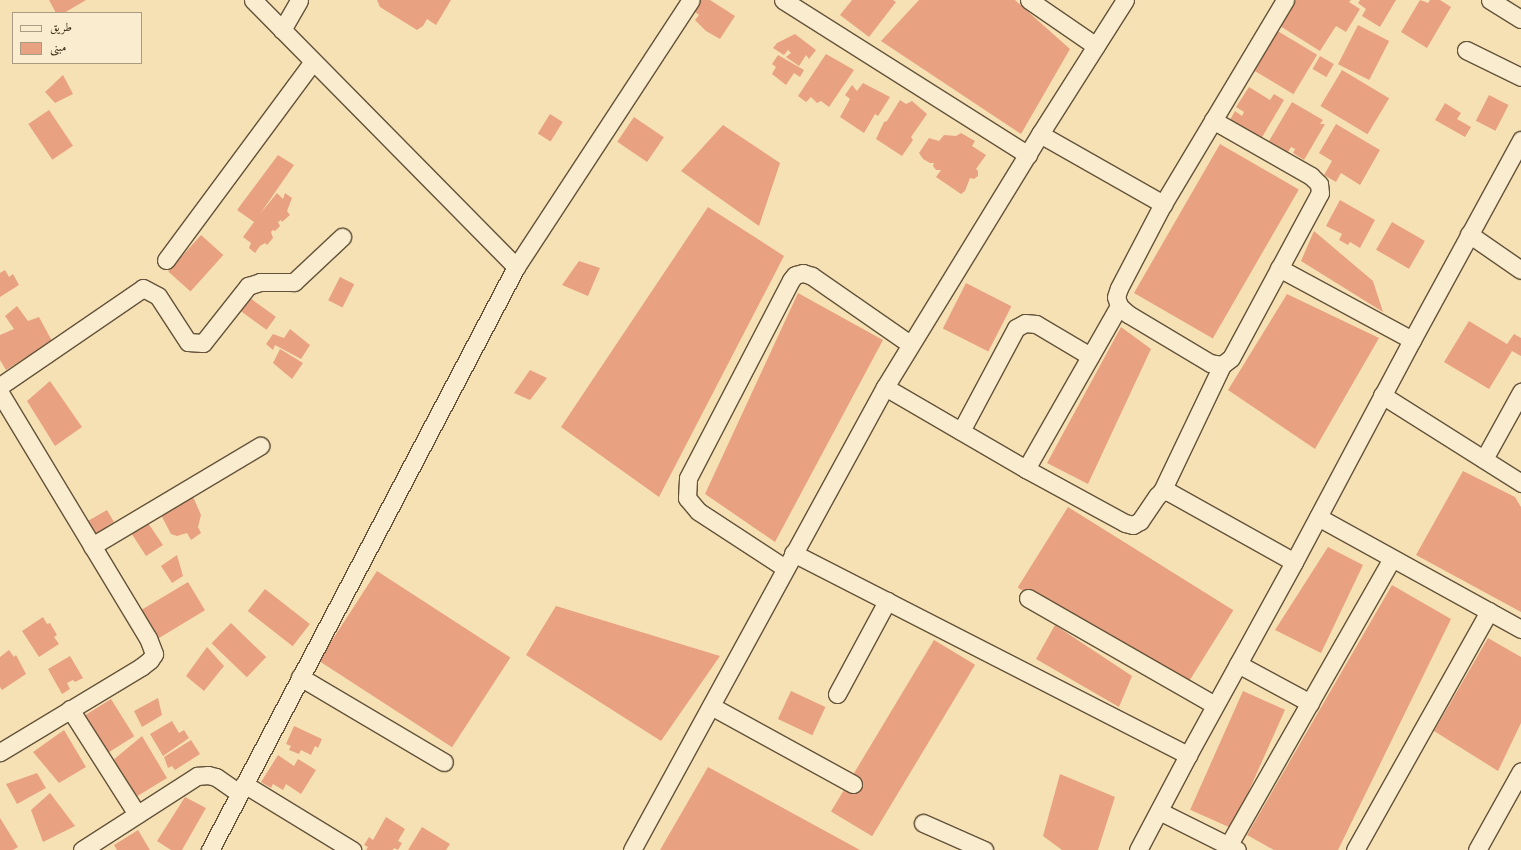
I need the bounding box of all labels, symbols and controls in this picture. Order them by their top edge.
legend [12,12,142,64]
text: طريق [50,20,72,34]
text: مبنى [50,40,66,54]

